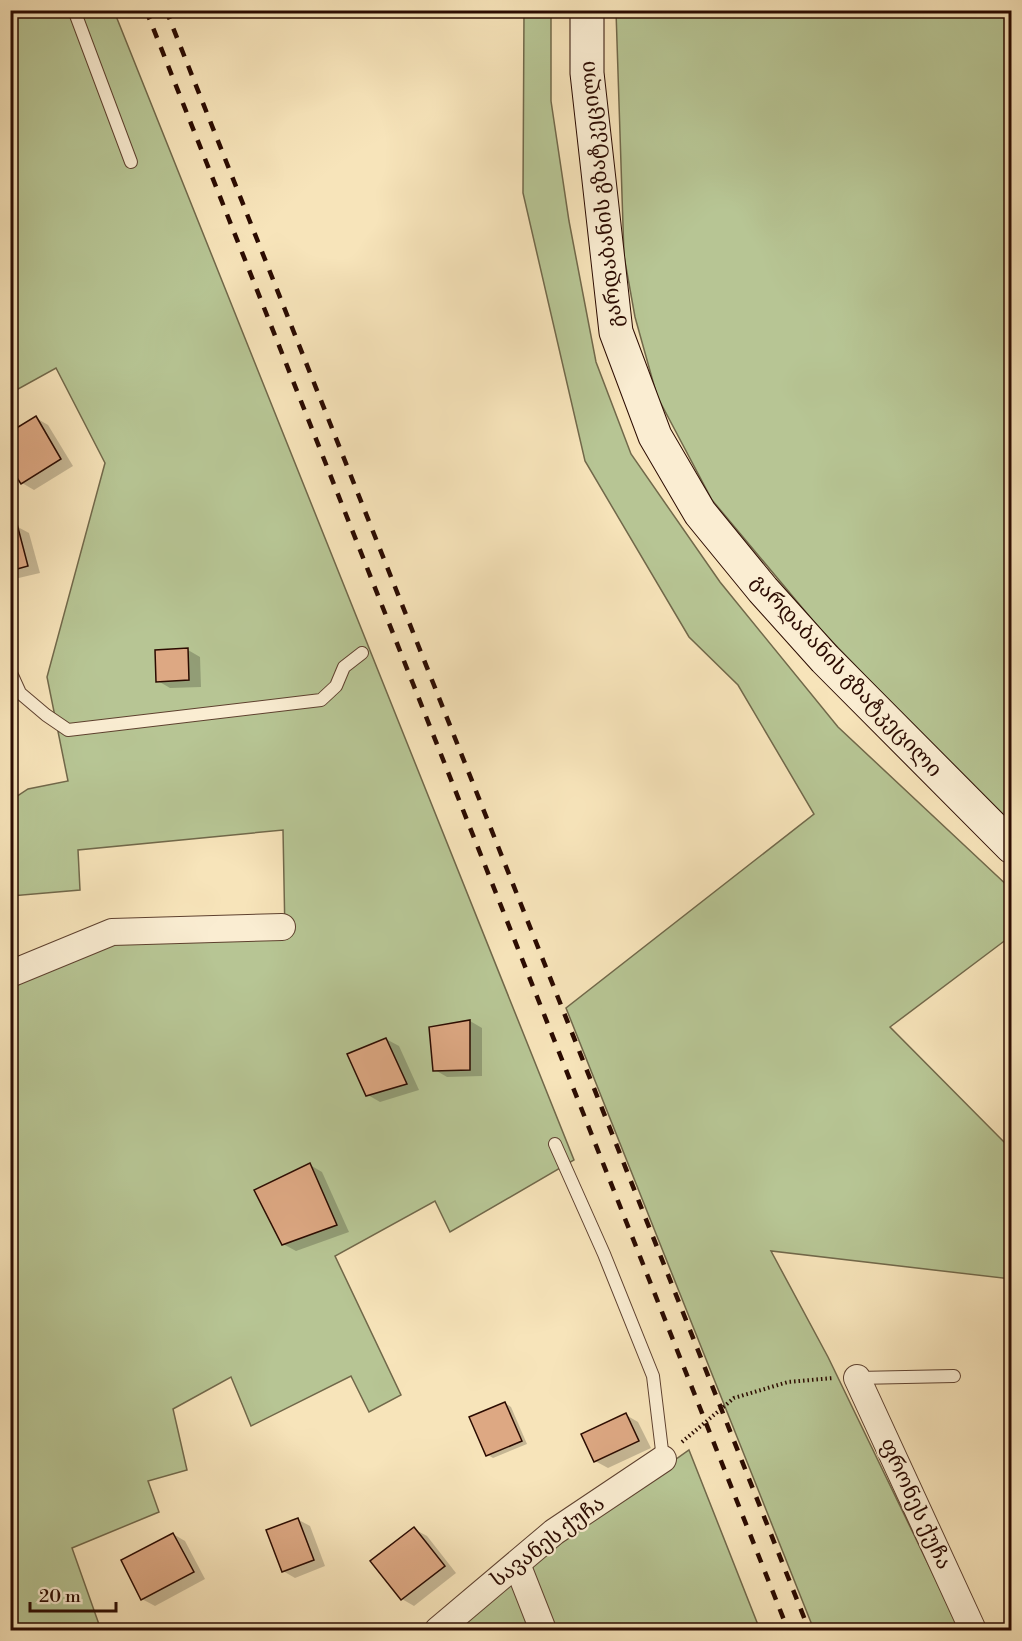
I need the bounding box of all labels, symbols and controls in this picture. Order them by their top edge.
street label: გარდაბანის გზატკეცილი [575,59,629,329]
street label: გარდაბანის გზატკეცილი [745,569,947,783]
street label: ფრონეს ქუჩა [873,1434,957,1574]
street label: სავანეს ქუჩა [486,1491,610,1593]
scale bar [30,1575,116,1613]
text: 20 m [39,1585,81,1608]

